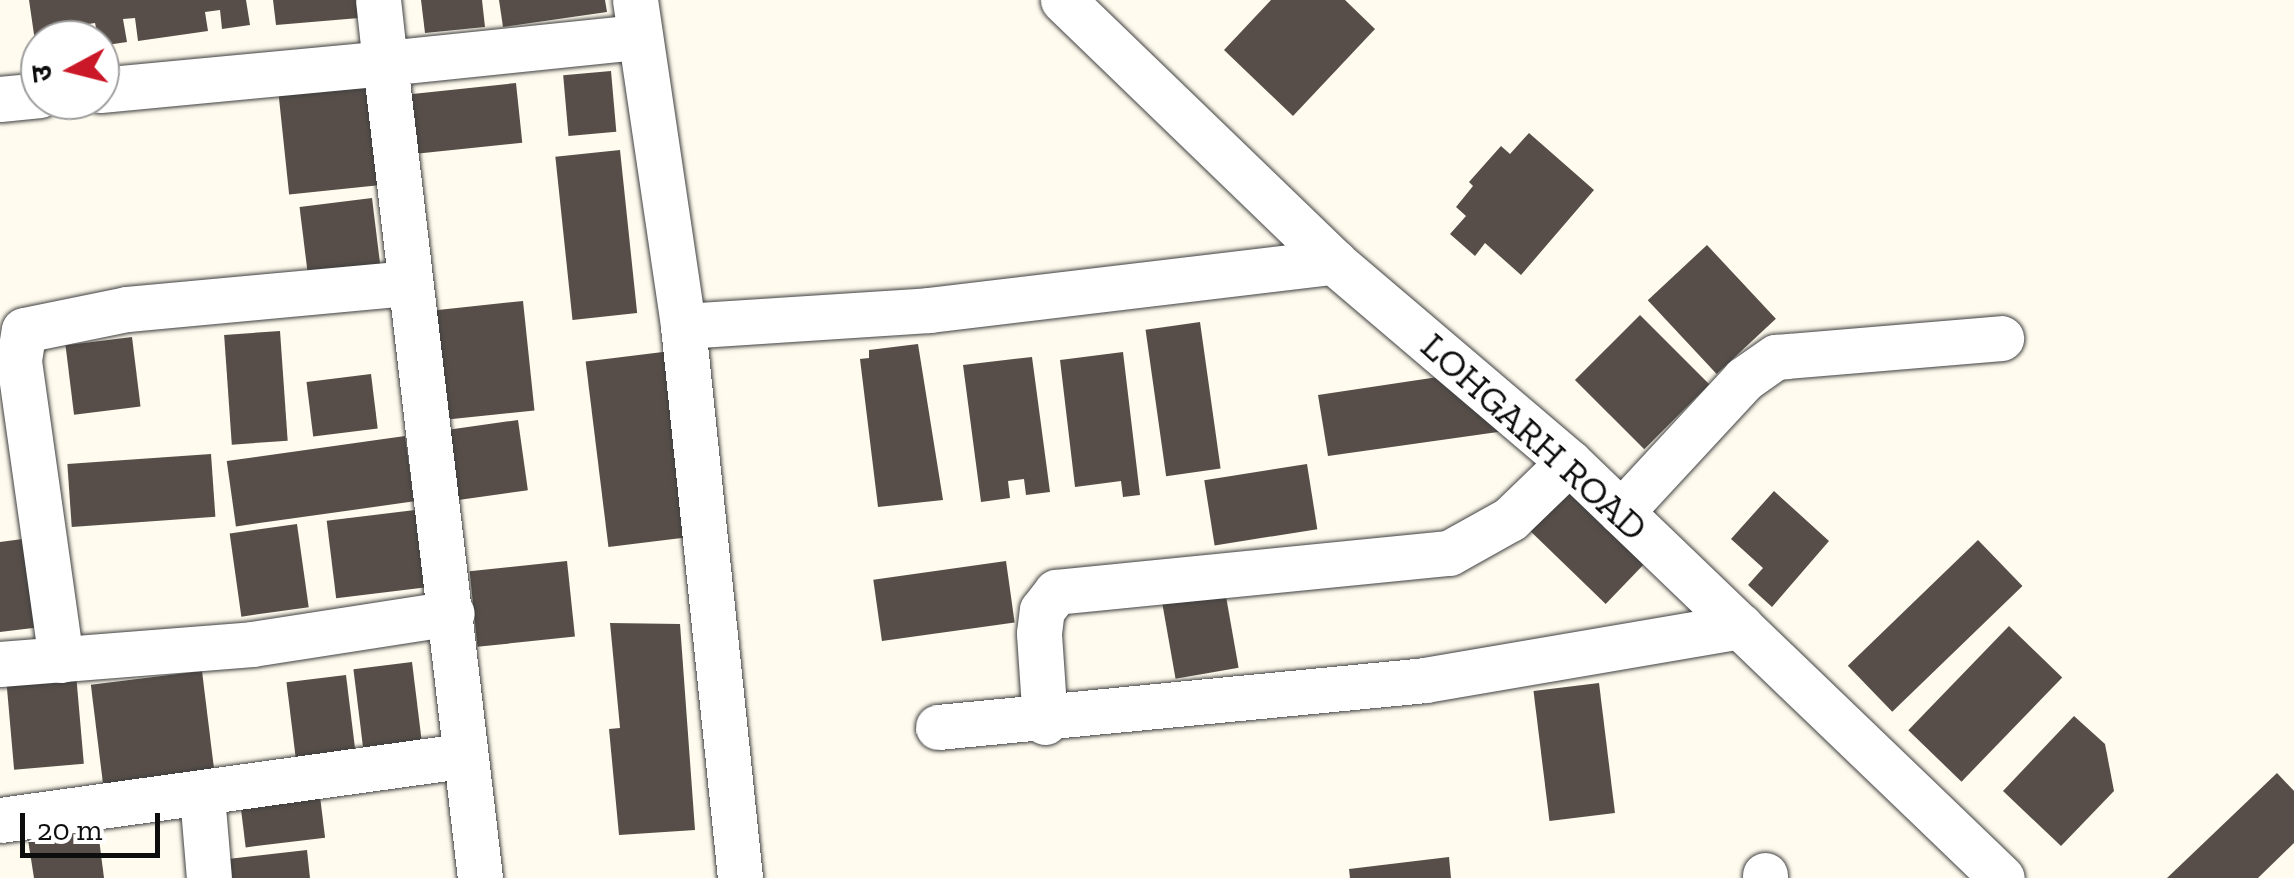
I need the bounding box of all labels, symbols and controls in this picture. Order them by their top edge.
north arrow [20,20,120,120]
text: उ [24,63,59,84]
street label: LOHGARH ROAD [1412,323,1656,551]
scale bar [25,793,165,855]
text: 20 m [37,812,102,848]

